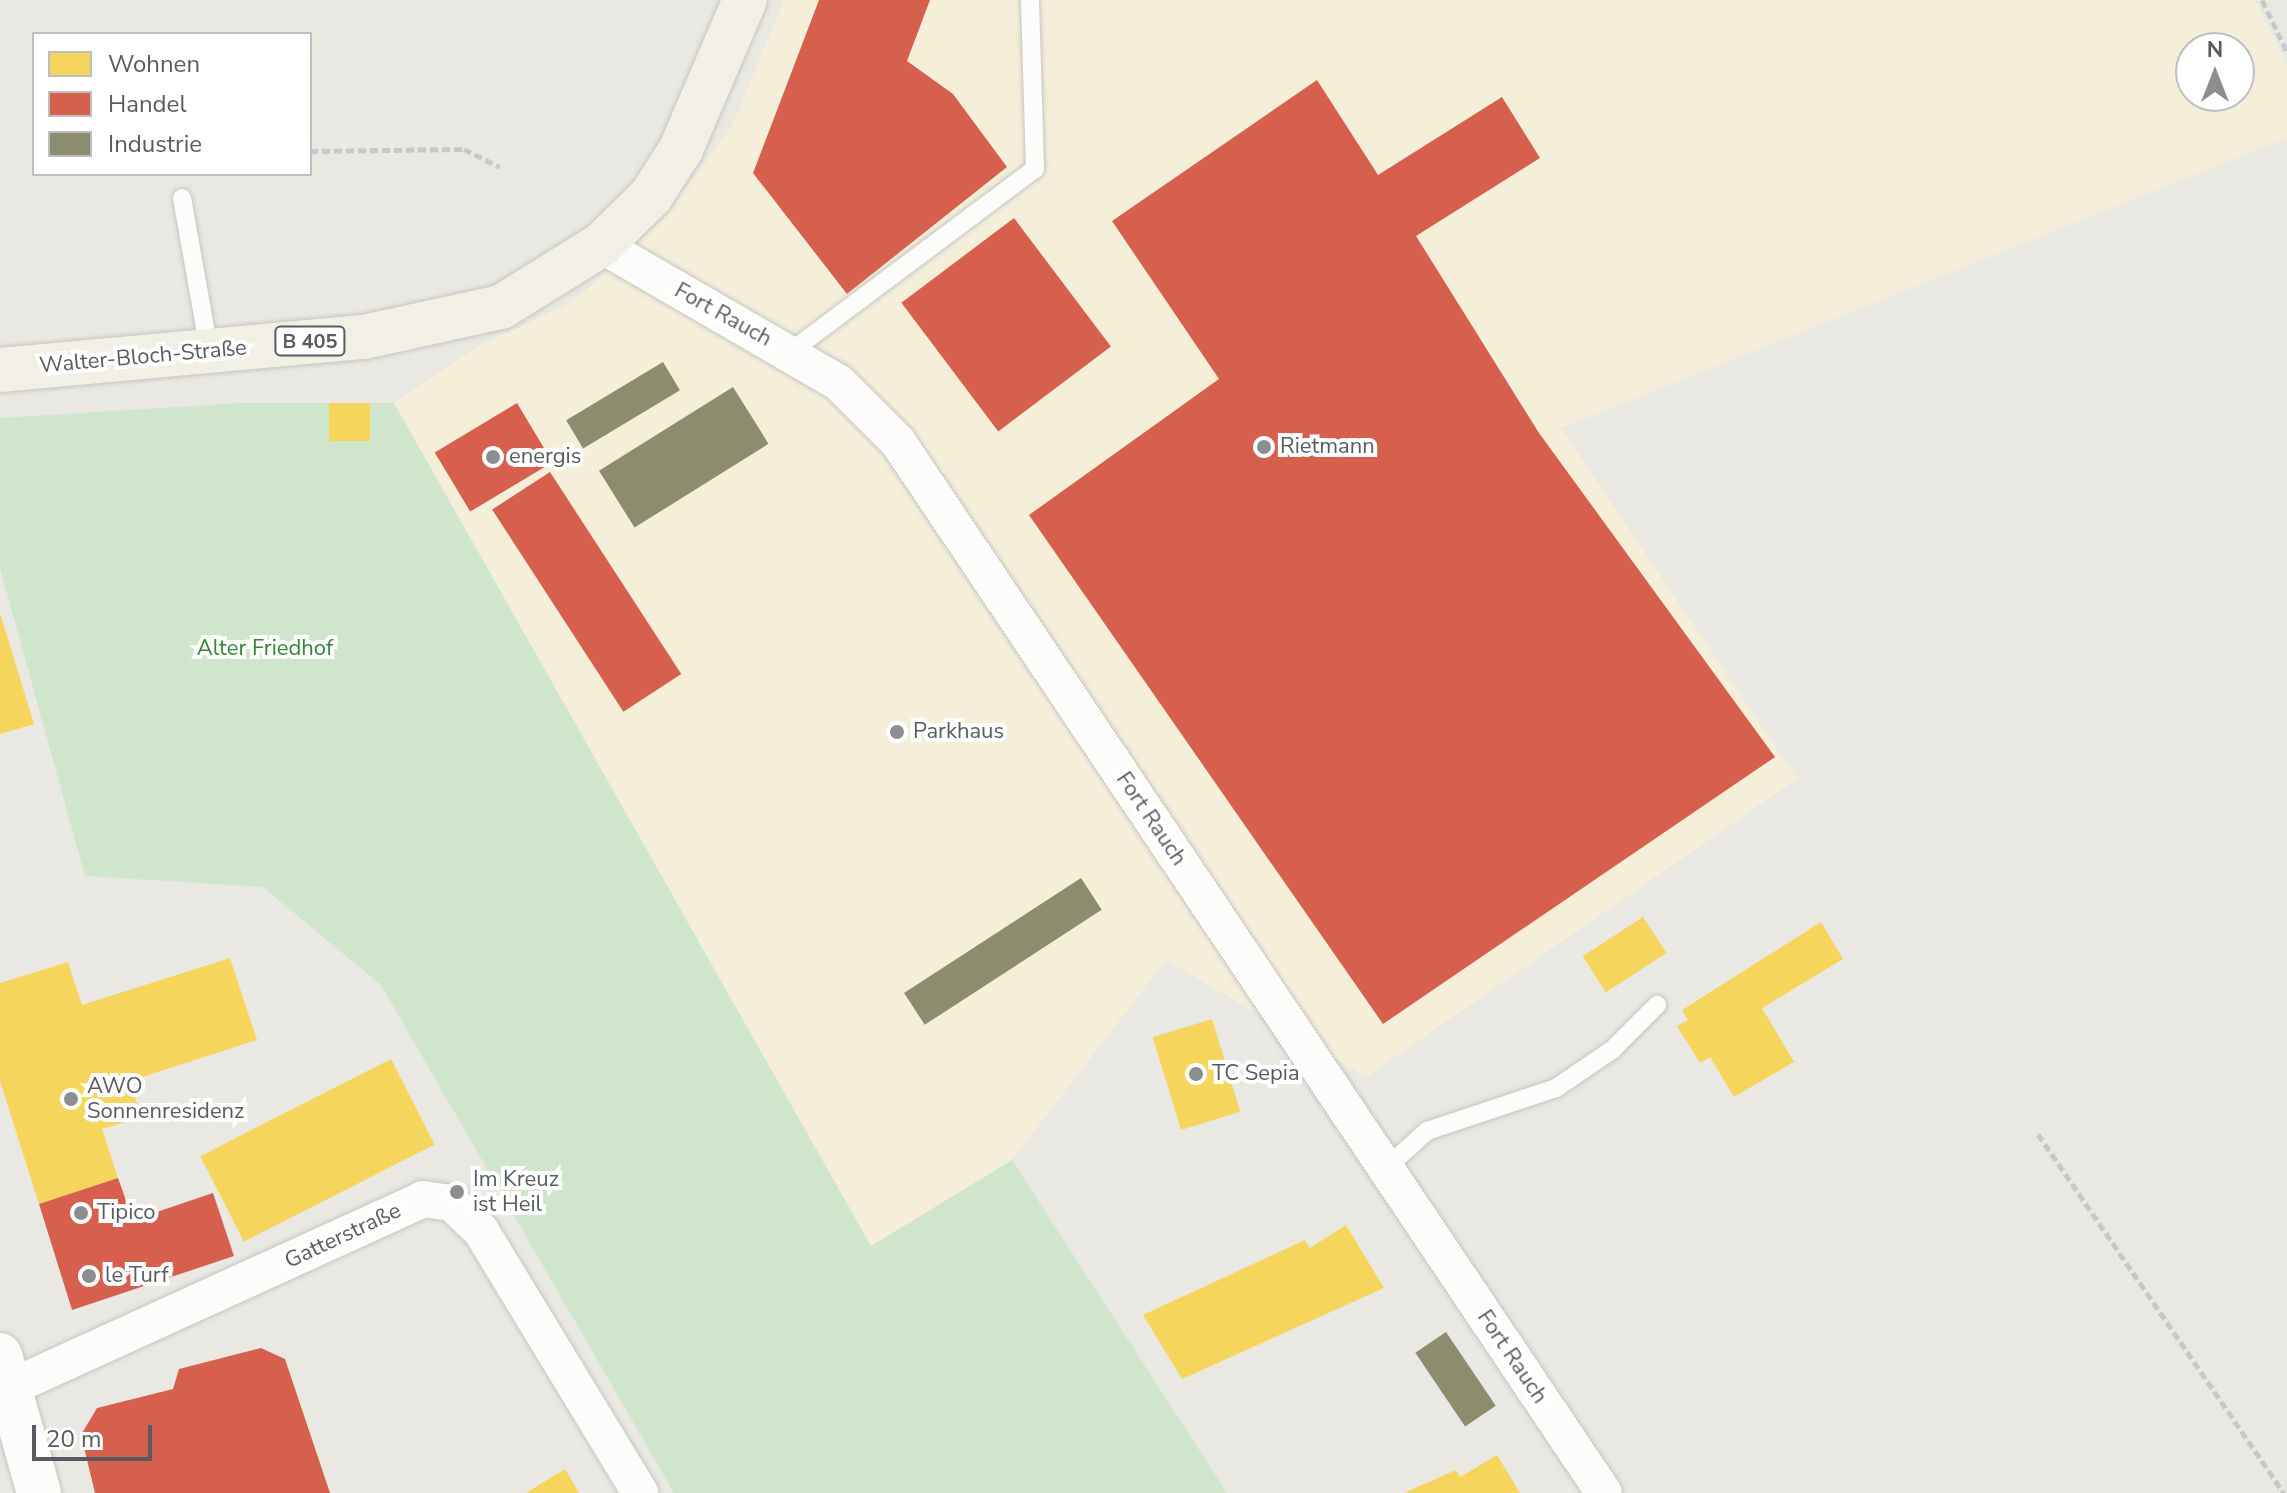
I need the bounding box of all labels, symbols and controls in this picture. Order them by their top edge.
legend [32,32,312,176]
north arrow [2175,32,2255,112]
text: N [2207,35,2223,65]
text: Wohnen [108,48,200,80]
text: Handel [108,88,186,120]
text: Industrie [108,128,202,160]
street label: Fort Rauch [670,278,776,352]
road number: B 405 [274,325,346,357]
street label: Walter-Bloch-Straße [38,335,248,379]
place label: Rietmann [1280,434,1375,460]
marker: Rietmann [1255,438,1273,456]
place label: energis [509,444,581,470]
marker: energis [484,448,502,466]
park label: Alter Friedhof [197,636,333,662]
place label: Parkhaus [913,719,1004,745]
marker: Parkhaus [888,723,906,741]
street label: Fort Rauch [1110,767,1192,871]
place label: TC Sepia [1212,1061,1300,1087]
marker: TC Sepia [1187,1065,1205,1083]
place label: AWO Sonnenresidenz [87,1073,244,1124]
marker: AWO Sonnenresidenz [62,1090,80,1108]
place label: Im Kreuz ist Heil [473,1166,559,1218]
marker: Im Kreuz ist Heil [448,1183,466,1201]
street label: Gatterstraße [281,1198,405,1274]
place label: Tipico [97,1200,155,1226]
marker: Tipico [72,1204,90,1222]
place label: le Turf [105,1263,169,1289]
marker: le Turf [80,1267,98,1285]
street label: Fort Rauch [1471,1305,1553,1409]
scale bar [36,1409,156,1459]
text: 20 m [46,1423,102,1455]

